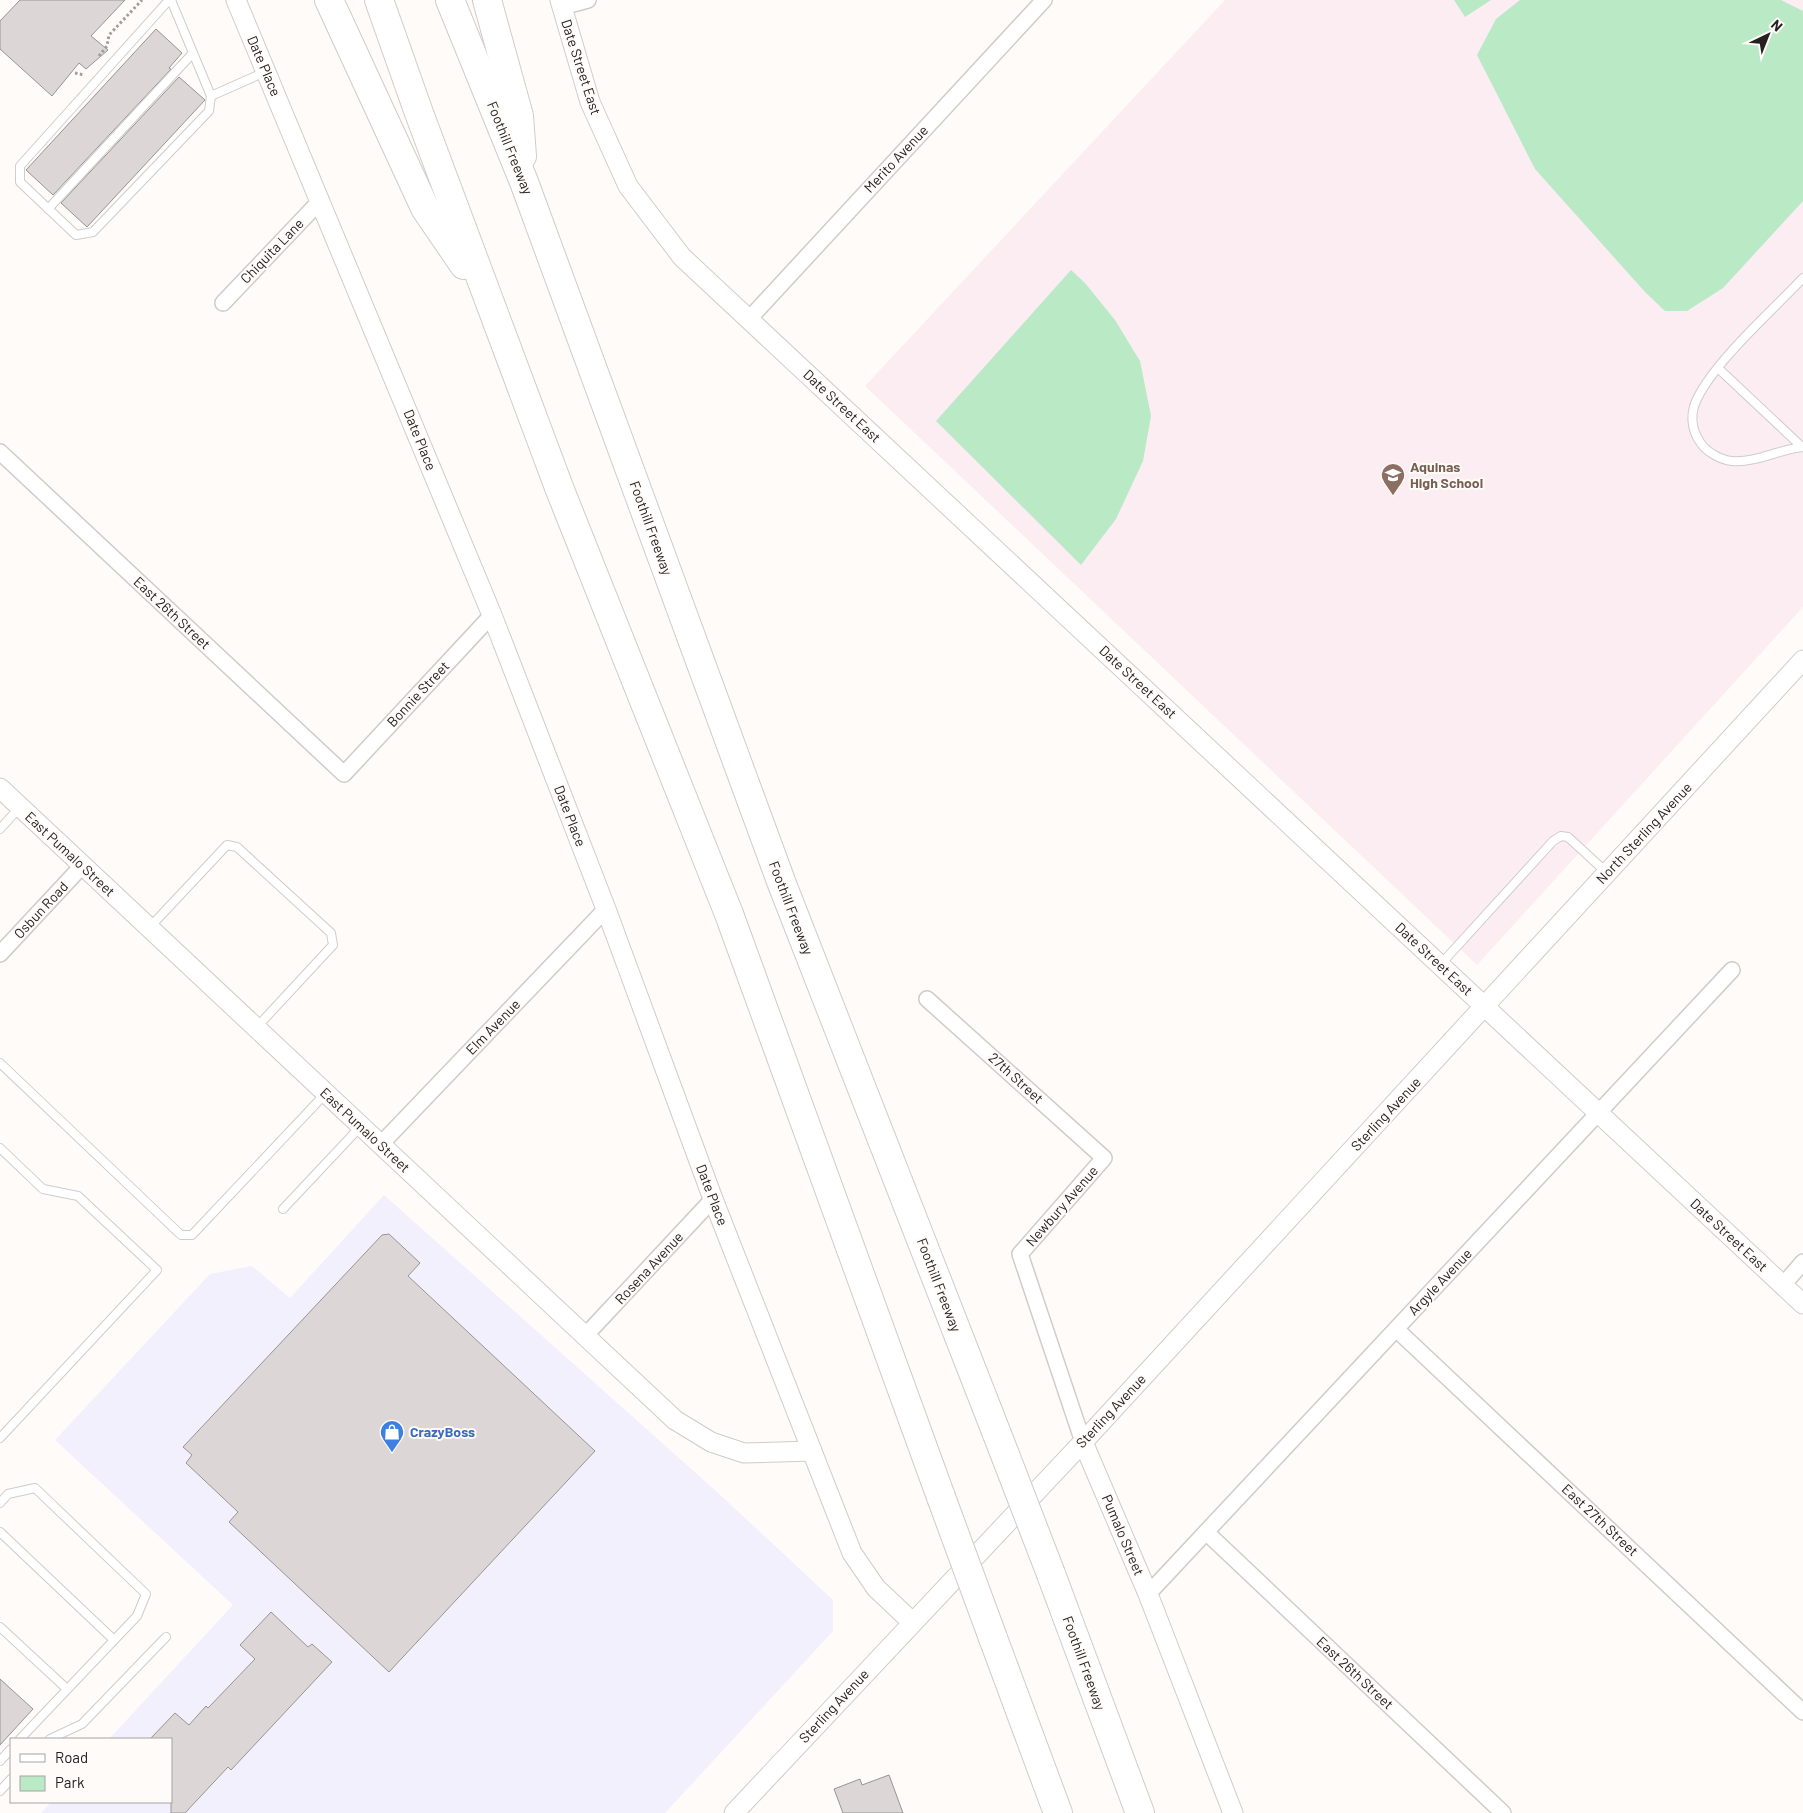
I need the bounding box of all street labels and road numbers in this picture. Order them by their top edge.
street label: Date Street East [558,17,605,117]
street label: Date Place [244,33,285,99]
street label: Foothill Freeway [484,99,537,197]
street label: Merito Avenue [860,121,931,196]
street label: Chiquita Lane [237,215,307,287]
street label: Date Street East [800,366,884,446]
street label: Date Place [401,407,440,473]
street label: Foothill Freeway [627,478,677,578]
street label: East 26th Street [130,573,214,652]
street label: Date Street East [1096,642,1180,722]
street label: Bonnie Street [383,657,452,730]
street label: North Sterling Avenue [1592,778,1695,887]
street label: Date Place [551,783,590,849]
street label: East Pumalo Street [22,808,119,900]
street label: Foothill Freeway [766,859,817,958]
street label: Osbun Road [10,878,71,942]
street label: Date Street East [1392,919,1476,999]
street label: Elm Avenue [462,995,523,1058]
street label: 27th Street [985,1049,1047,1107]
street label: Sterling Avenue [1347,1073,1424,1154]
street label: East Pumalo Street [317,1084,414,1176]
street label: Date Place [693,1162,732,1228]
street label: Newbury Avenue [1022,1162,1101,1249]
street label: Date Street East [1687,1195,1771,1275]
street label: Rosena Avenue [611,1228,686,1307]
street label: Foothill Freeway [914,1236,965,1335]
street label: Argyle Avenue [1404,1245,1475,1319]
street label: Sterling Avenue [1072,1370,1149,1451]
street label: East 27th Street [1559,1480,1642,1559]
street label: Pumalo Street [1099,1492,1148,1578]
street label: Foothill Freeway [1060,1613,1110,1713]
street label: East 26th Street [1313,1633,1397,1712]
street label: Sterling Avenue [795,1665,872,1746]

